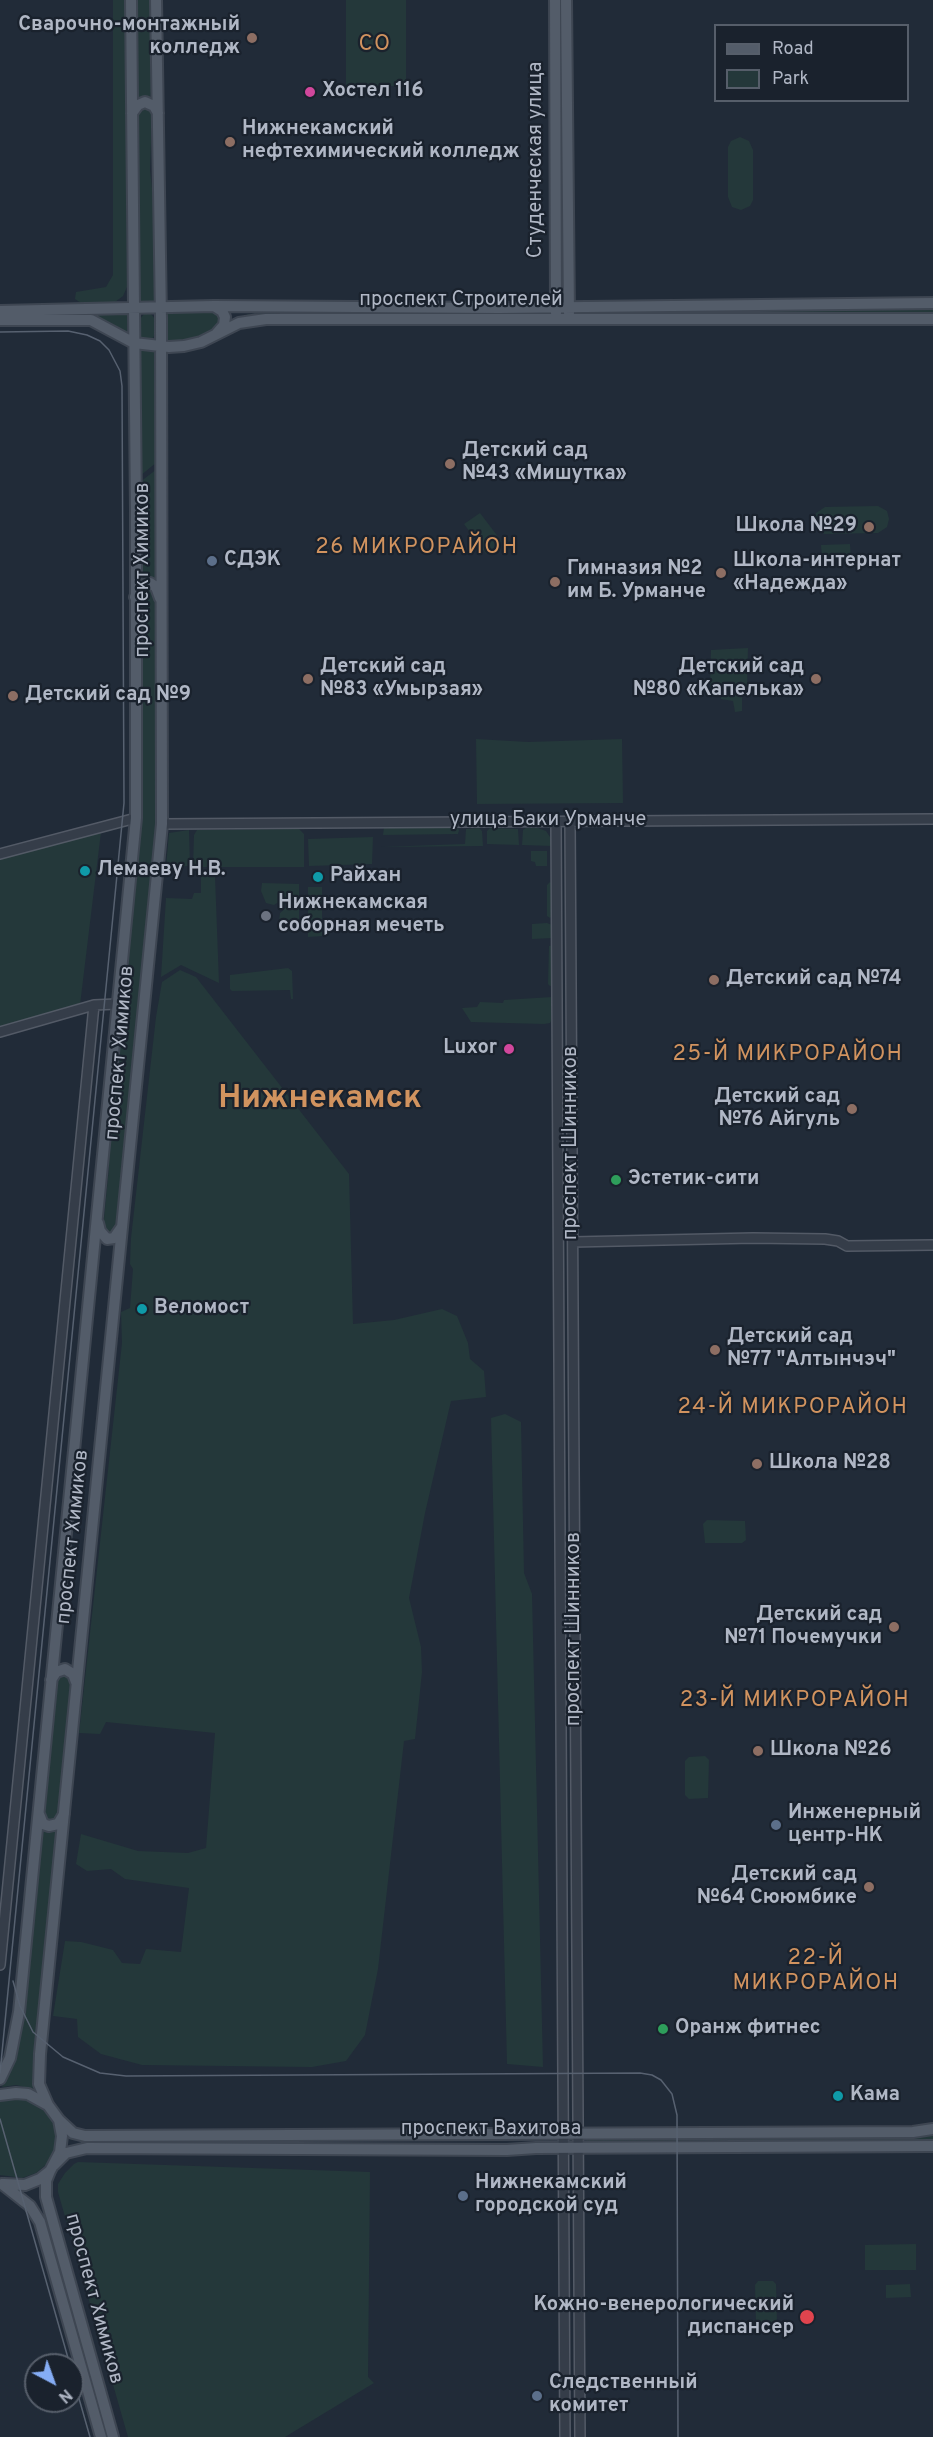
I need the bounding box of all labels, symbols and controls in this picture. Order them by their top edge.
place label: Сварочно-монтажный колледж [18,14,240,61]
legend [714,24,909,102]
marker: Сварочно-монтажный колледж [245,31,259,45]
district label: СО [359,33,391,59]
text: Road [772,38,814,61]
street label: Студенческая улица [525,62,549,258]
text: Park [772,68,809,91]
place label: Хостел 116 [322,80,424,104]
marker: Хостел 116 [303,85,317,99]
place label: Нижнекамский нефтехимический колледж [242,118,520,165]
marker: Нижнекамский нефтехимический колледж [223,135,237,149]
street label: проспект Строителей [359,289,563,313]
place label: Детский сад №43 «Мишутка» [462,440,627,487]
marker: Детский сад №43 «Мишутка» [443,457,457,471]
street label: проспект Химиков [132,482,156,658]
place label: Школа №29 [736,515,857,539]
marker: Школа №29 [862,520,876,534]
district label: 26 МИКРОРАЙОН [315,536,519,562]
place label: СДЭК [224,549,281,573]
place label: Школа-интернат «Надежда» [733,550,901,597]
marker: СДЭК [205,554,219,568]
place label: Гимназия №2 им Б. Урманче [567,558,706,605]
marker: Школа-интернат «Надежда» [714,566,728,580]
marker: Гимназия №2 им Б. Урманче [548,575,562,589]
place label: Детский сад №83 «Умырзая» [320,656,483,703]
place label: Детский сад №80 «Капелька» [633,656,804,703]
marker: Детский сад №83 «Умырзая» [301,672,315,686]
marker: Детский сад №80 «Капелька» [809,672,823,686]
place label: Детский сад №9 [25,684,191,708]
marker: Детский сад №9 [6,689,20,703]
street label: улица Баки Урманче [450,809,646,833]
place label: Лемаеву Н.В. [97,859,226,883]
marker: Лемаеву Н.В. [78,864,92,878]
place label: Райхан [330,865,401,889]
marker: Райхан [311,870,325,884]
place label: Нижнекамская соборная мечеть [278,892,445,939]
marker: Нижнекамская соборная мечеть [259,909,273,923]
street label: проспект Химиков [101,965,141,1141]
place label: Детский сад №74 [726,968,902,992]
marker: Детский сад №74 [707,973,721,987]
place label: Luxor [443,1037,497,1061]
marker: Luxor [502,1042,516,1056]
district label: 25-Й МИКРОРАЙОН [673,1043,903,1069]
street label: проспект Шинников [560,1046,584,1240]
district label: Нижнекамск [218,1082,422,1120]
place label: Детский сад №76 Айгуль [714,1086,840,1133]
marker: Детский сад №76 Айгуль [845,1102,859,1116]
place label: Эстетик-сити [628,1168,759,1192]
marker: Эстетик-сити [609,1173,623,1187]
place label: Веломост [154,1297,249,1321]
marker: Веломост [135,1302,149,1316]
place label: Детский сад №77 "Алтынчэч" [727,1326,896,1373]
marker: Детский сад №77 "Алтынчэч" [708,1343,722,1357]
district label: 24-Й МИКРОРАЙОН [678,1396,908,1422]
street label: проспект Химиков [53,1449,95,1625]
place label: Школа №28 [769,1452,891,1476]
marker: Школа №28 [750,1457,764,1471]
street label: проспект Шинников [563,1532,587,1726]
place label: Детский сад №71 Почемучки [724,1604,882,1651]
marker: Детский сад №71 Почемучки [887,1620,901,1634]
district label: 23-Й МИКРОРАЙОН [680,1689,910,1715]
place label: Школа №26 [770,1739,891,1763]
marker: Школа №26 [751,1744,765,1758]
place label: Инженерный центр-НК [788,1802,921,1849]
marker: Инженерный центр-НК [769,1818,783,1832]
place label: Детский сад №64 Сююмбике [697,1864,857,1911]
marker: Детский сад №64 Сююмбике [862,1880,876,1894]
district label: 22-Й МИКРОРАЙОН [732,1947,900,1999]
place label: Оранж фитнес [675,2017,821,2041]
marker: Оранж фитнес [656,2022,670,2036]
place label: Кама [850,2084,900,2108]
marker: Кама [831,2089,845,2103]
street label: проспект Вахитова [401,2118,581,2142]
place label: Нижнекамский городской суд [475,2172,627,2219]
marker: Нижнекамский городской суд [456,2189,470,2203]
street label: проспект Химиков [59,2211,127,2387]
place label: Кожно-венерологический диспансер [533,2294,794,2341]
marker: Кожно-венерологический диспансер [798,2308,816,2326]
north arrow [24,2353,84,2413]
place label: Следственный комитет [549,2372,698,2419]
text: N [54,2384,75,2406]
marker: Следственный комитет [530,2389,544,2403]

